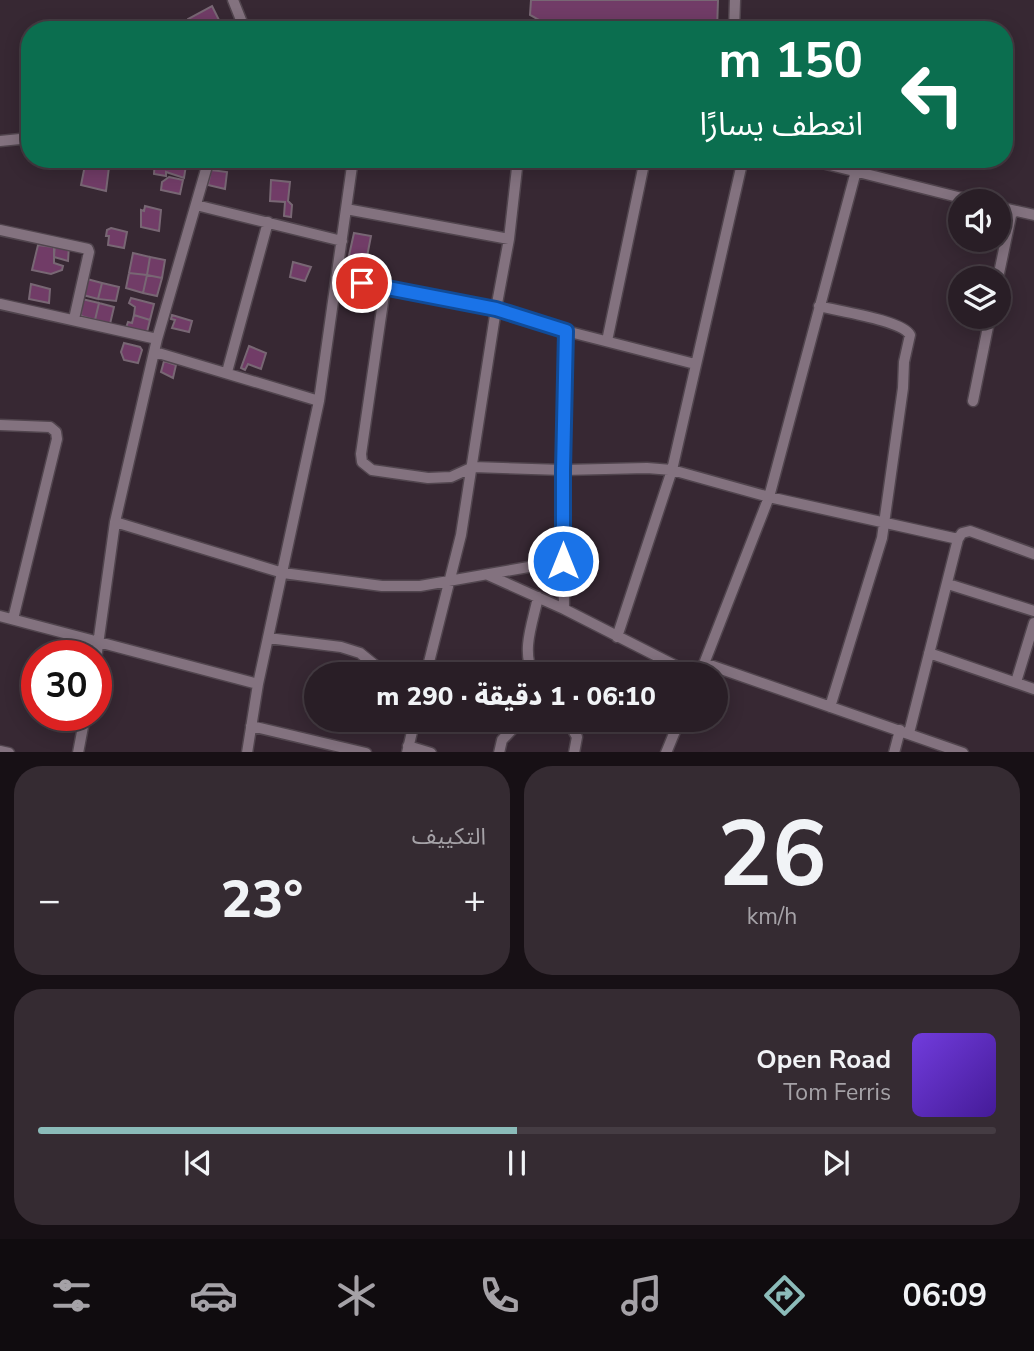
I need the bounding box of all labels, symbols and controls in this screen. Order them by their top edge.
text: 150 m [719,27,863,94]
icon: left [887,49,978,140]
text: انعطف يسارًا [699,103,863,146]
map controls [948,189,1011,329]
button: sound [948,189,1011,252]
pin [332,253,392,313]
icon: arrive [343,264,381,302]
button: layers [948,266,1011,329]
position arrow [526,524,600,598]
speed limit sign: 30 [21,640,112,731]
text: 06:10 · 1 دقيقة · 290 m [376,679,656,714]
text: 26 [717,793,827,917]
text: التكييف [412,821,486,852]
text: 23° [221,864,303,935]
text: − [38,875,61,926]
text: + [463,875,486,926]
text: km/h [747,901,797,932]
text: Open Road [756,1042,891,1077]
text: Tom Ferris [783,1077,891,1108]
icon: previous [179,1144,217,1182]
icon: pause [498,1144,536,1182]
icon: next [817,1144,855,1182]
icon: filters [47,1271,96,1320]
icon: car [189,1271,238,1320]
icon: climate [332,1271,381,1320]
icon: phone [475,1271,524,1320]
icon: music [617,1271,666,1320]
icon: directions [760,1271,809,1320]
text: 06:09 [902,1274,987,1317]

